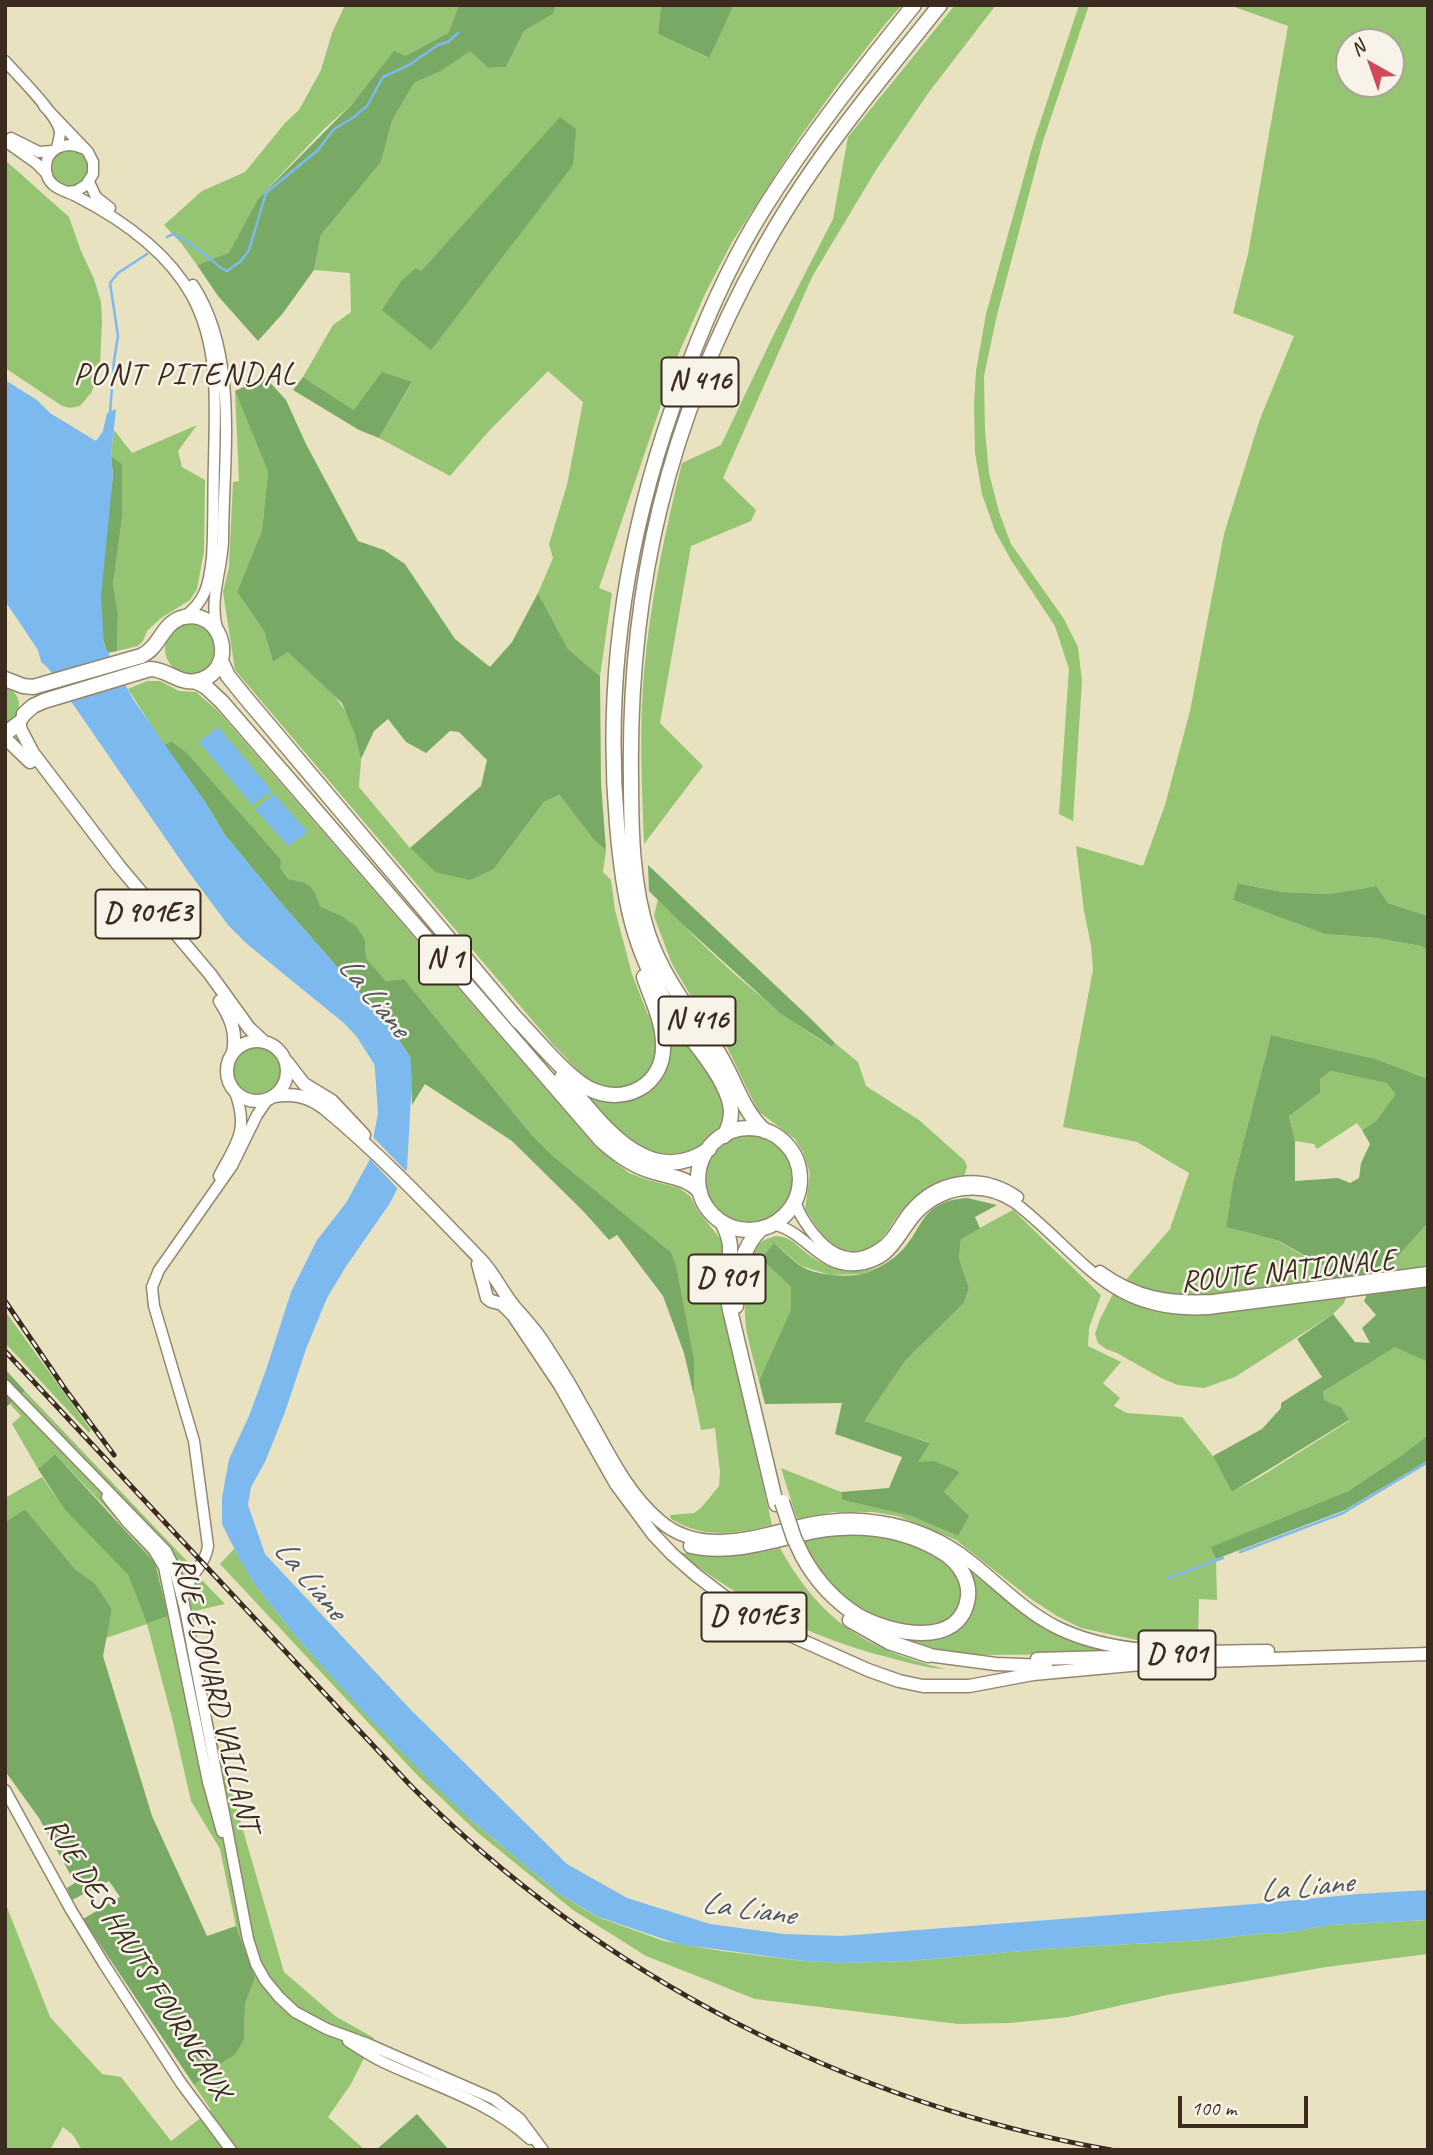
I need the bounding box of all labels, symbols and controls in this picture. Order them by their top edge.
north arrow [1335,28,1405,98]
text: N [1346,35,1370,61]
district label: PONT PITENDAL [76,357,294,395]
road number: N 416 [662,358,738,406]
road number: D 901E3 [96,890,200,939]
road number: N 1 [419,936,471,984]
water label: La Liane [329,949,417,1045]
road number: N 416 [658,996,736,1046]
street label: ROUTE NATIONALE [1179,1243,1397,1301]
road number: D 901 [688,1254,766,1304]
water label: La Liane [264,1532,354,1628]
street label: RUE ÉDOUARD VAILLANT [164,1553,266,1835]
road number: D 901E3 [702,1592,806,1642]
road number: D 901 [1138,1630,1216,1680]
street label: RUE DES HAUTS FOURNEAUX [36,1812,238,2106]
water label: La Liane [1258,1864,1354,1912]
water label: La Liane [699,1885,797,1935]
scale bar [1181,2082,1310,2126]
text: 100 m [1191,2095,1236,2121]

